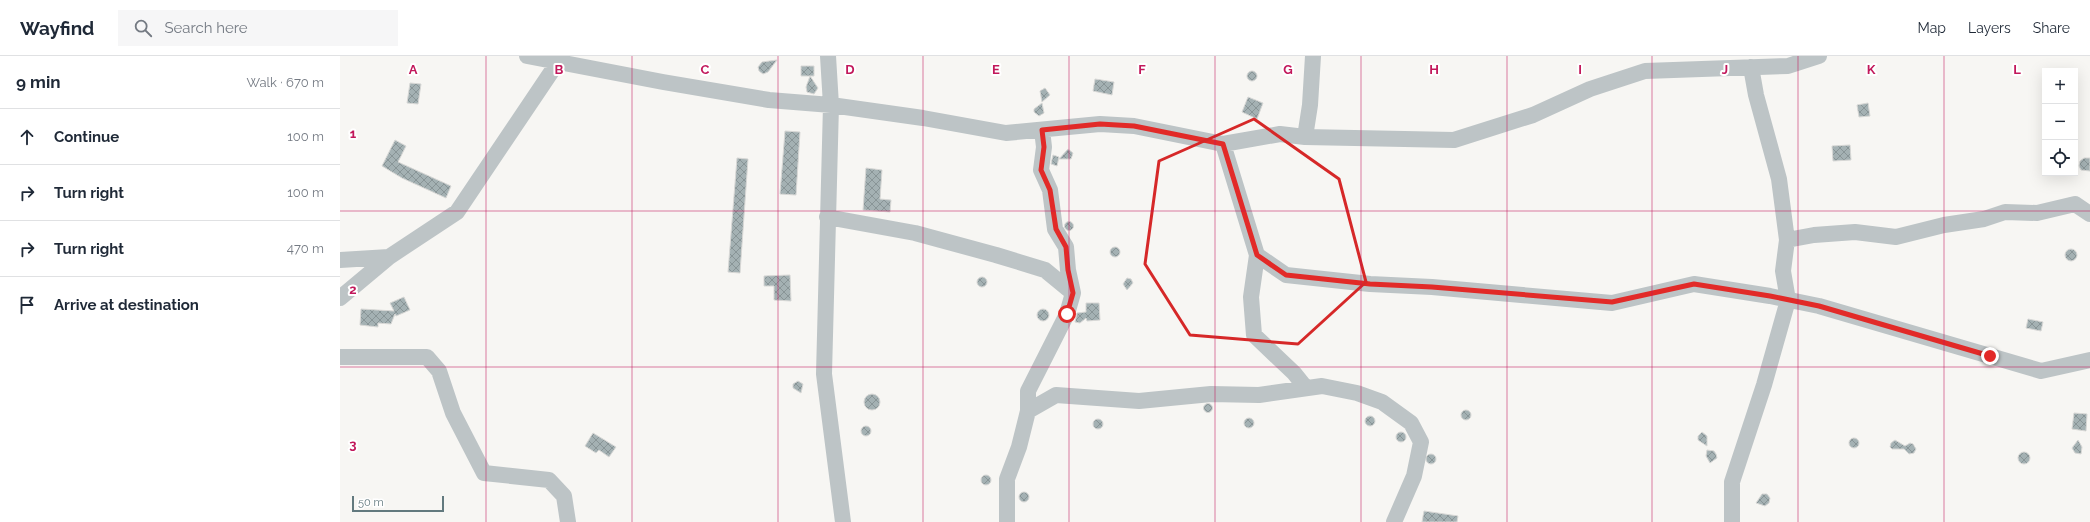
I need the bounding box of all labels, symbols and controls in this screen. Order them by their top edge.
search box [118,10,398,46]
text: Wayfind [20,17,94,39]
icon: search [132,17,154,39]
text: Search here [164,19,248,37]
text: Map [1918,20,1946,36]
text: Layers [1968,20,2011,36]
text: Share [2033,20,2070,36]
text: A [409,62,418,77]
text: B [555,62,564,77]
text: C [701,62,710,77]
text: D [845,62,855,77]
text: E [992,62,1000,77]
text: F [1138,62,1146,77]
text: G [1283,62,1293,77]
text: H [1429,62,1439,77]
text: I [1578,62,1582,77]
text: J [1722,62,1728,77]
text: K [1867,62,1876,77]
text: L [2013,62,2021,77]
map controls [2042,68,2078,176]
button: + [2042,68,2078,104]
text: 9 min [16,72,61,92]
text: Walk · 670 m [247,75,324,90]
button: − [2042,104,2078,140]
icon: ahead [16,126,38,148]
text: 1 [350,126,357,141]
text: Continue [54,128,119,146]
text: 100 m [287,129,324,144]
button: locate [2042,140,2078,176]
icon: right [16,182,38,204]
text: Turn right [54,184,124,202]
text: 100 m [287,185,324,200]
icon: right [16,238,38,260]
text: Turn right [54,240,124,258]
text: 470 m [287,241,324,256]
text: 2 [349,282,357,297]
icon: arrive [16,294,38,316]
text: Arrive at destination [54,296,199,314]
route start [1058,305,1076,323]
route end [1981,347,1999,365]
text: 3 [349,437,357,452]
scale bar [352,494,444,513]
text: 50 m [358,496,384,509]

